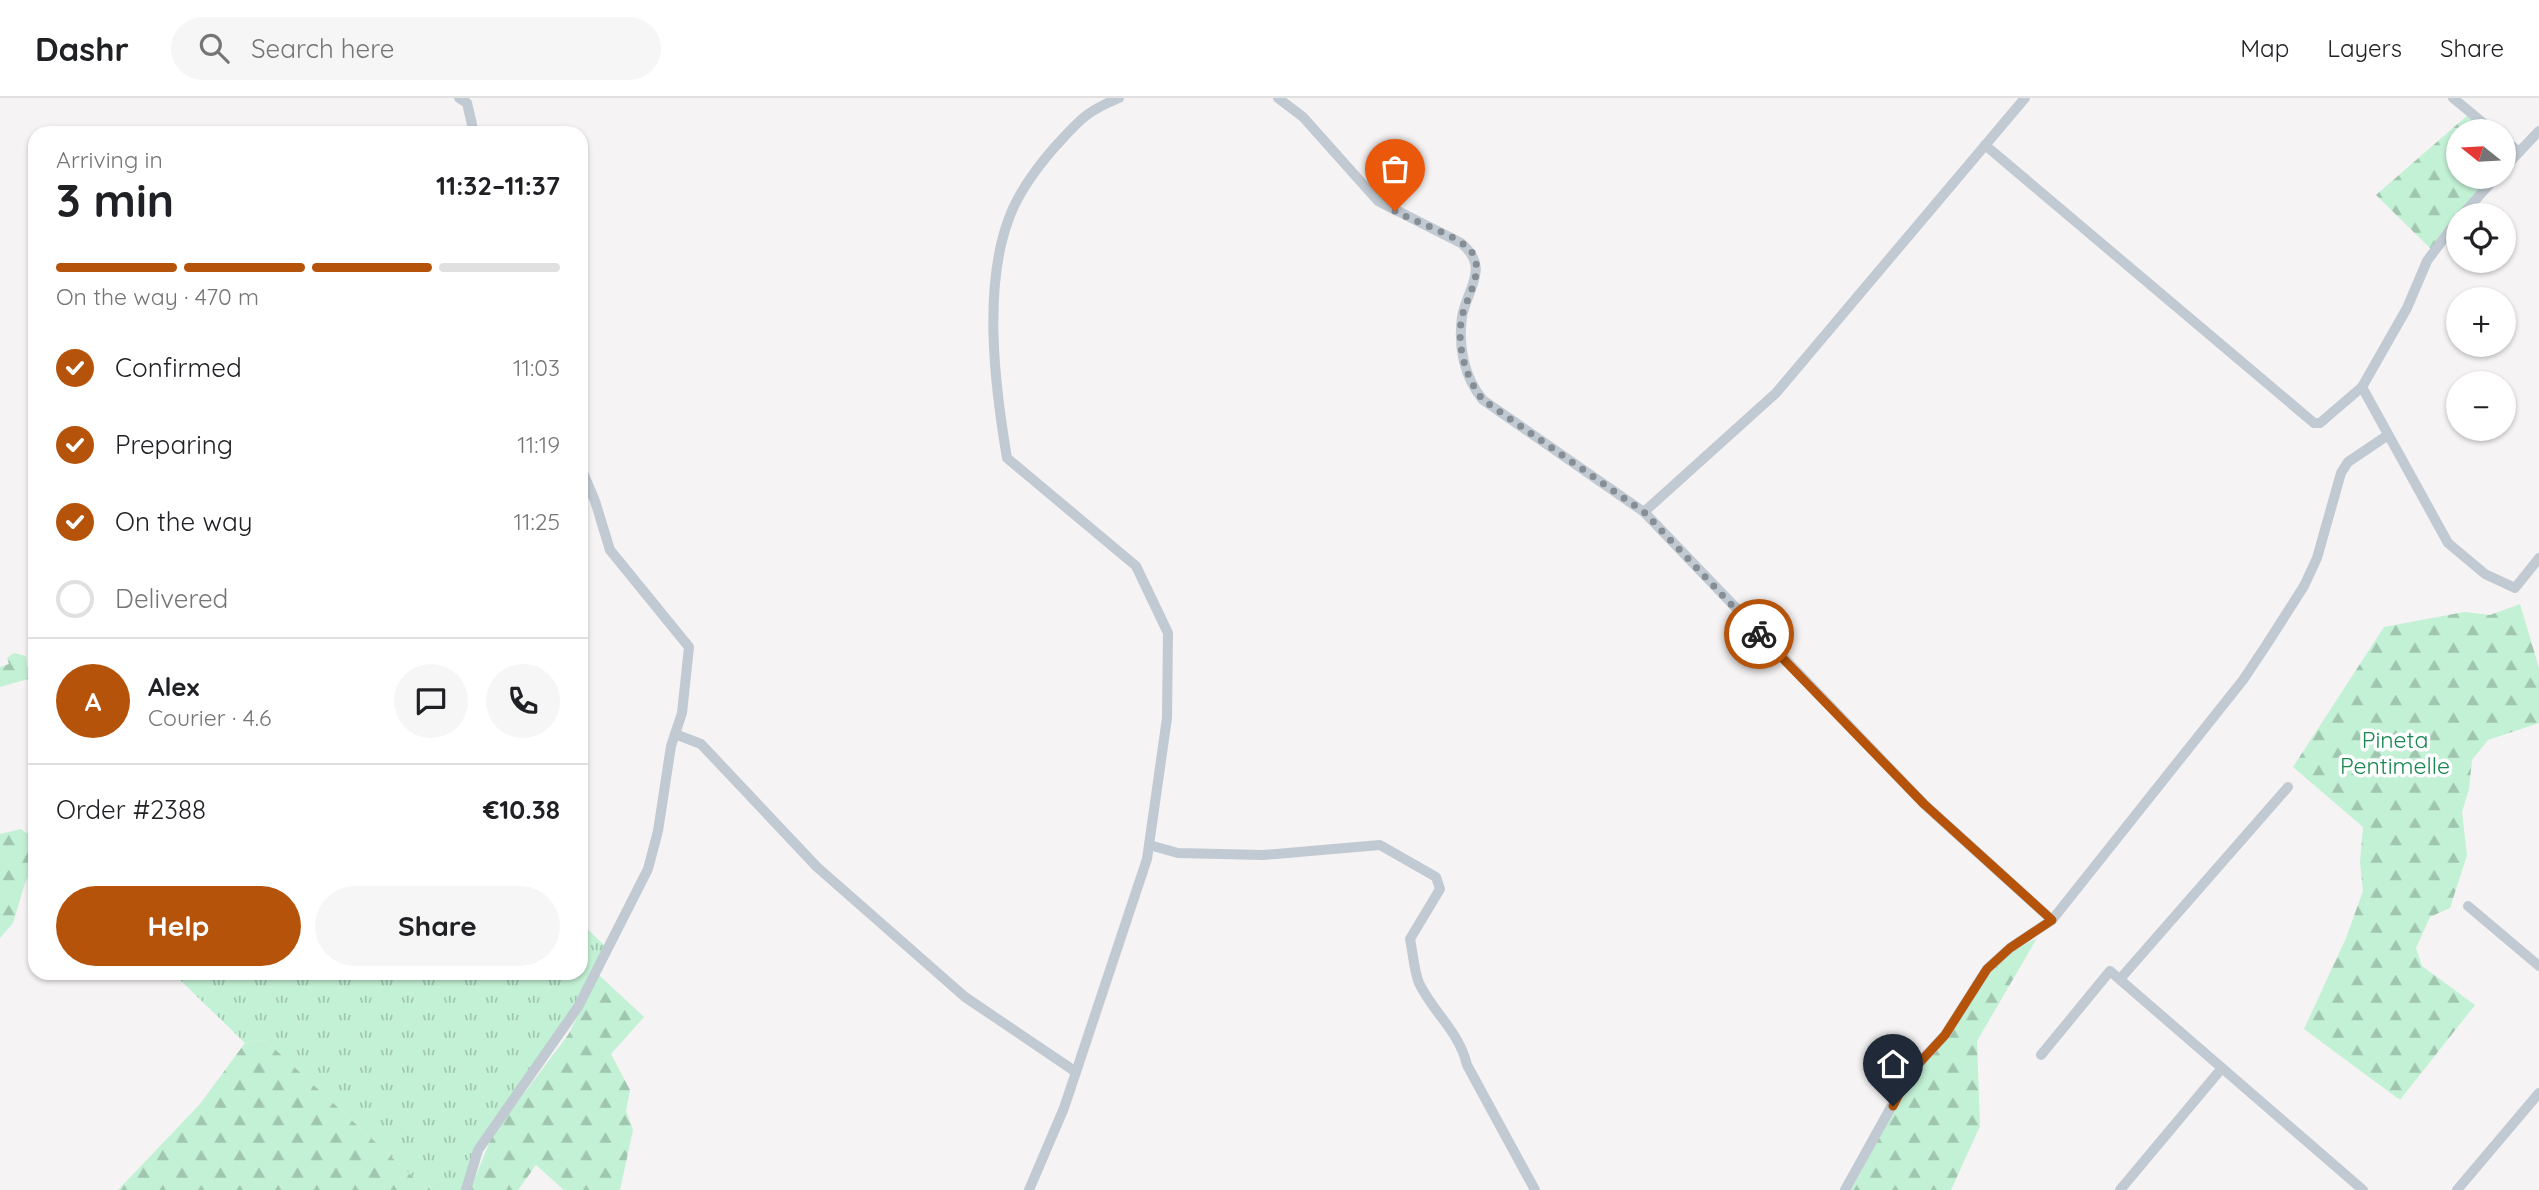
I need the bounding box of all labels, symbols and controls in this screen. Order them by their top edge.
search box [171,17,661,80]
text: Dashr [35,28,129,69]
icon: search [195,29,233,67]
text: Search here [251,32,394,65]
text: Map [2240,33,2289,63]
text: Layers [2327,33,2402,63]
text: Share [2440,33,2504,63]
north arrow [2446,119,2516,189]
map controls [2446,119,2516,441]
pin [1365,139,1425,211]
text: Arriving in [56,145,163,174]
icon: bag [1376,150,1414,188]
text: 11:32–11:37 [436,169,560,202]
text: 3 min [56,171,174,229]
button: locate [2446,203,2516,273]
text: On the way · 470 m [56,282,259,311]
button: + [2446,287,2516,357]
icon: check [56,349,94,387]
text: Confirmed [115,351,242,384]
text: 11:03 [513,353,560,382]
button: − [2446,371,2516,441]
icon: check [56,426,94,464]
text: Preparing [115,428,233,461]
text: 11:19 [517,430,560,459]
icon: check [56,503,94,541]
text: On the way [115,505,253,538]
text: 11:25 [513,507,560,536]
text: Delivered [115,582,228,615]
courier [1724,599,1794,669]
icon: bike [1740,615,1778,653]
button: chat [394,664,468,738]
button: phone [486,664,560,738]
text: Alex [148,670,199,703]
text: A [85,685,101,718]
text: Courier · 4.6 [148,703,271,732]
park label: Pineta Pentimelle [2340,725,2450,780]
text: Order #2388 [56,793,206,826]
text: €10.38 [483,793,560,826]
button: Help [56,886,301,966]
button: Share [315,886,560,966]
pin [1863,1034,1923,1106]
icon: home [1874,1045,1912,1083]

